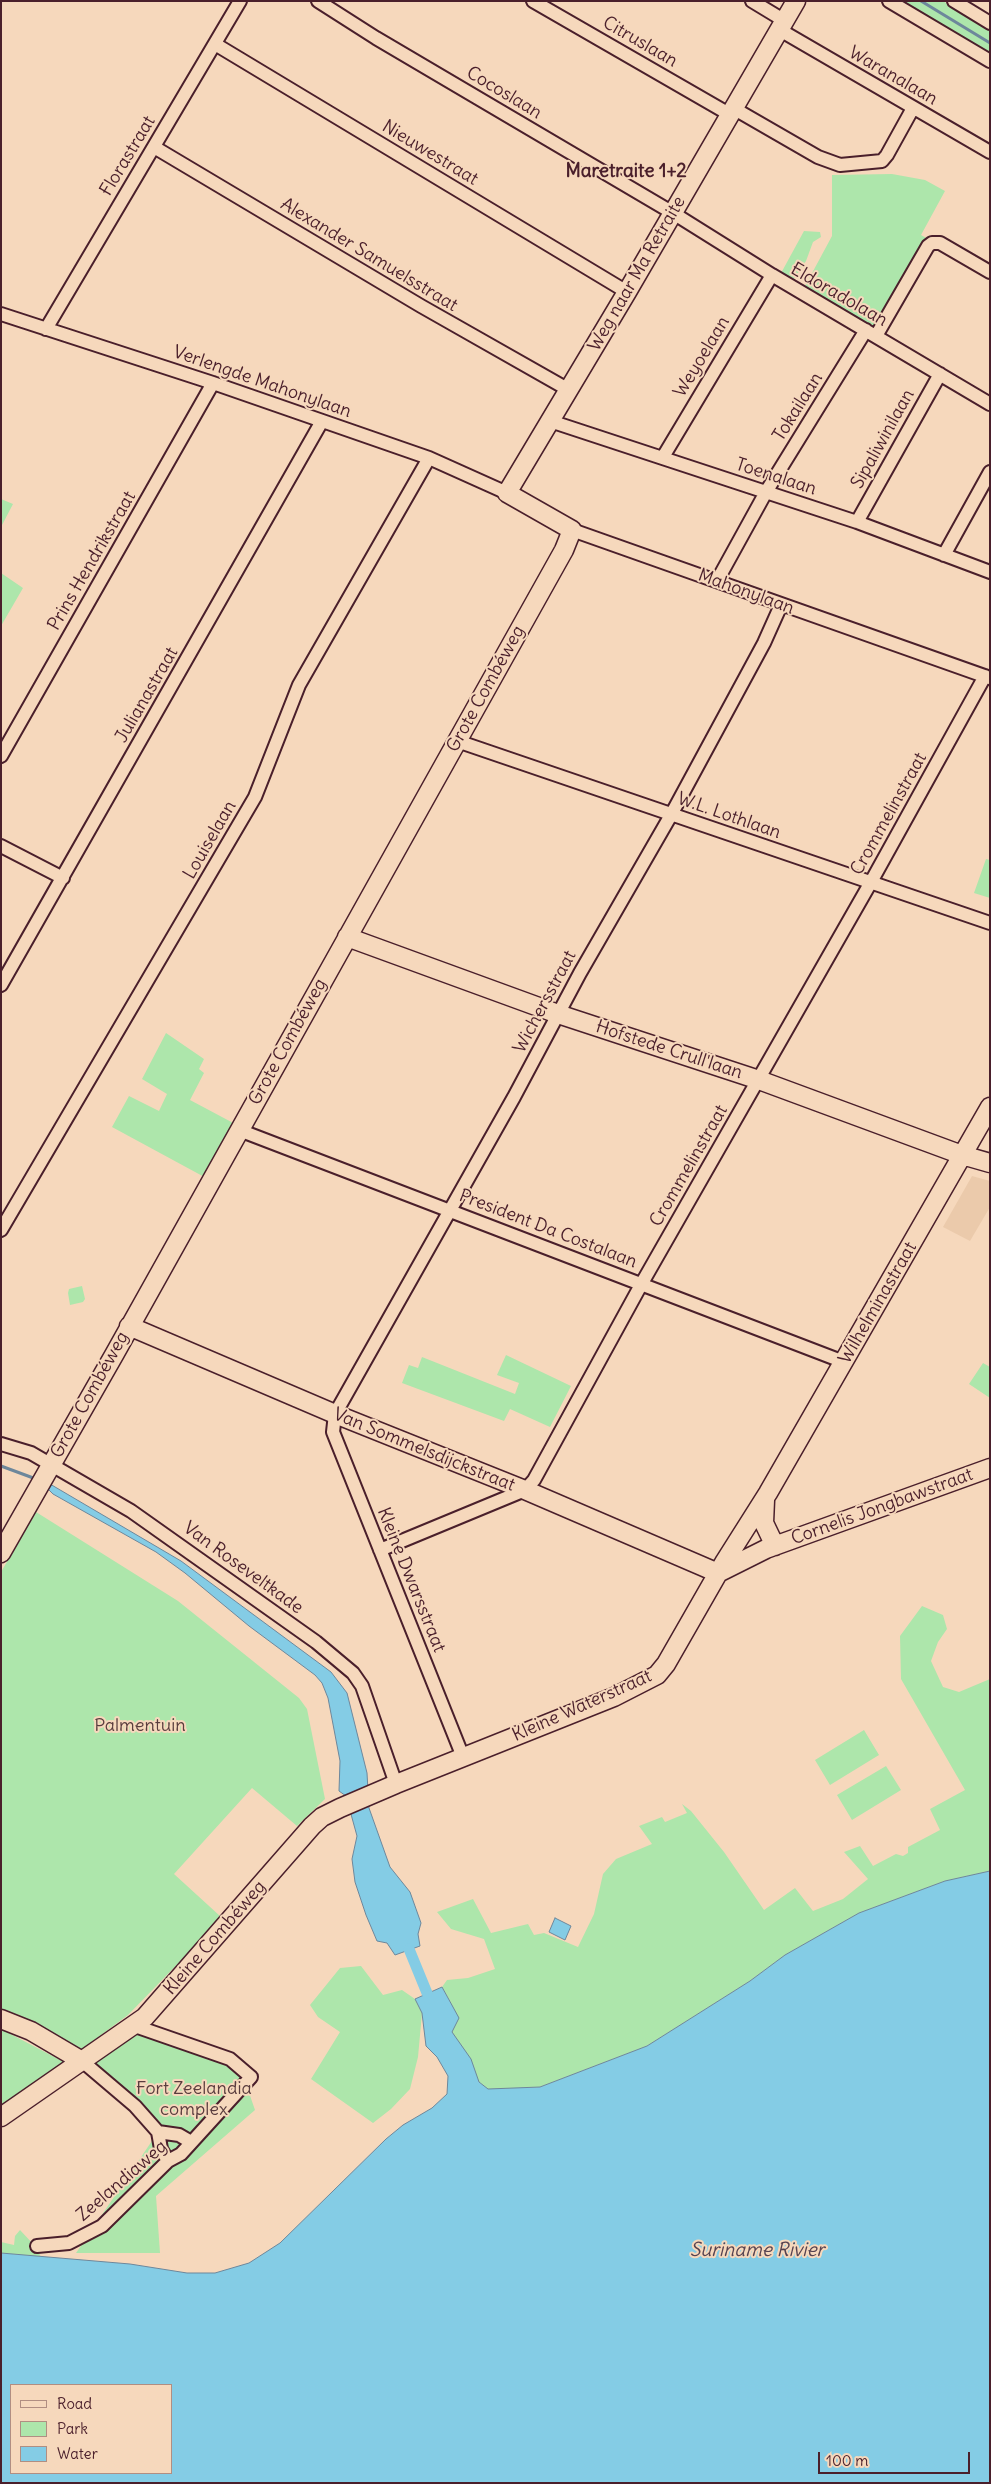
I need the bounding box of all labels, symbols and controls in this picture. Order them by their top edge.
street label: Citruslaan [599,12,681,72]
street label: Waranalaan [845,42,941,110]
street label: Cocoslaan [462,62,546,124]
street label: Florastraat [96,112,160,200]
street label: Nieuwestraat [378,116,482,190]
district label: Maretraite 1+2 [565,161,687,183]
street label: Weg naar Ma Retraite [584,193,690,355]
street label: Alexander Samuelsstraat [277,194,461,316]
street label: Eldoradolaan [787,259,891,331]
street label: Weyoelaan [669,313,735,401]
street label: Verlengde Mahonylaan [170,341,354,423]
street label: Tokailaan [769,369,827,445]
street label: Sipaliwinilaan [847,386,919,492]
street label: Toenalaan [733,454,819,500]
street label: Prins Hendrikstraat [43,488,141,634]
street label: Mahonylaan [695,565,797,619]
street label: Grote Combéweg [442,622,530,756]
street label: Julianastraat [111,643,183,747]
street label: Crommelinstraat [846,749,932,879]
street label: W.L. Lothlaan [674,788,784,844]
street label: Louiselaan [179,797,241,883]
street label: Wichersstraat [509,947,581,1057]
street label: Grote Combéweg [244,975,332,1109]
street label: Hofstede Crull'laan [593,1016,745,1084]
street label: Crommelinstraat [645,1101,733,1231]
street label: President Da Costalaan [456,1185,640,1273]
street label: Wilhelminastraat [834,1238,922,1368]
street label: Grote Combéweg [46,1328,134,1462]
street label: Van Sommelsdijckstraat [330,1404,518,1496]
street label: Cornelis Jongbawstraat [788,1464,976,1550]
street label: Kleine Dwarsstraat [372,1505,450,1655]
street label: Van Roseveltkade [179,1517,307,1619]
street label: Kleine Waterstraat [509,1666,655,1746]
park label: Palmentuin [94,1715,186,1737]
street label: Kleine Combéweg [159,1876,271,2000]
park label: Fort Zeelandia complex [136,2078,252,2120]
street label: Zeelandiaweg [72,2136,172,2226]
water label: Suriname Rivier [690,2240,824,2262]
legend [10,2384,172,2474]
text: Road [57,2394,92,2413]
text: Park [57,2419,88,2438]
scale bar [821,2442,974,2474]
text: Water [57,2444,98,2463]
text: 100 m [826,2451,868,2470]

